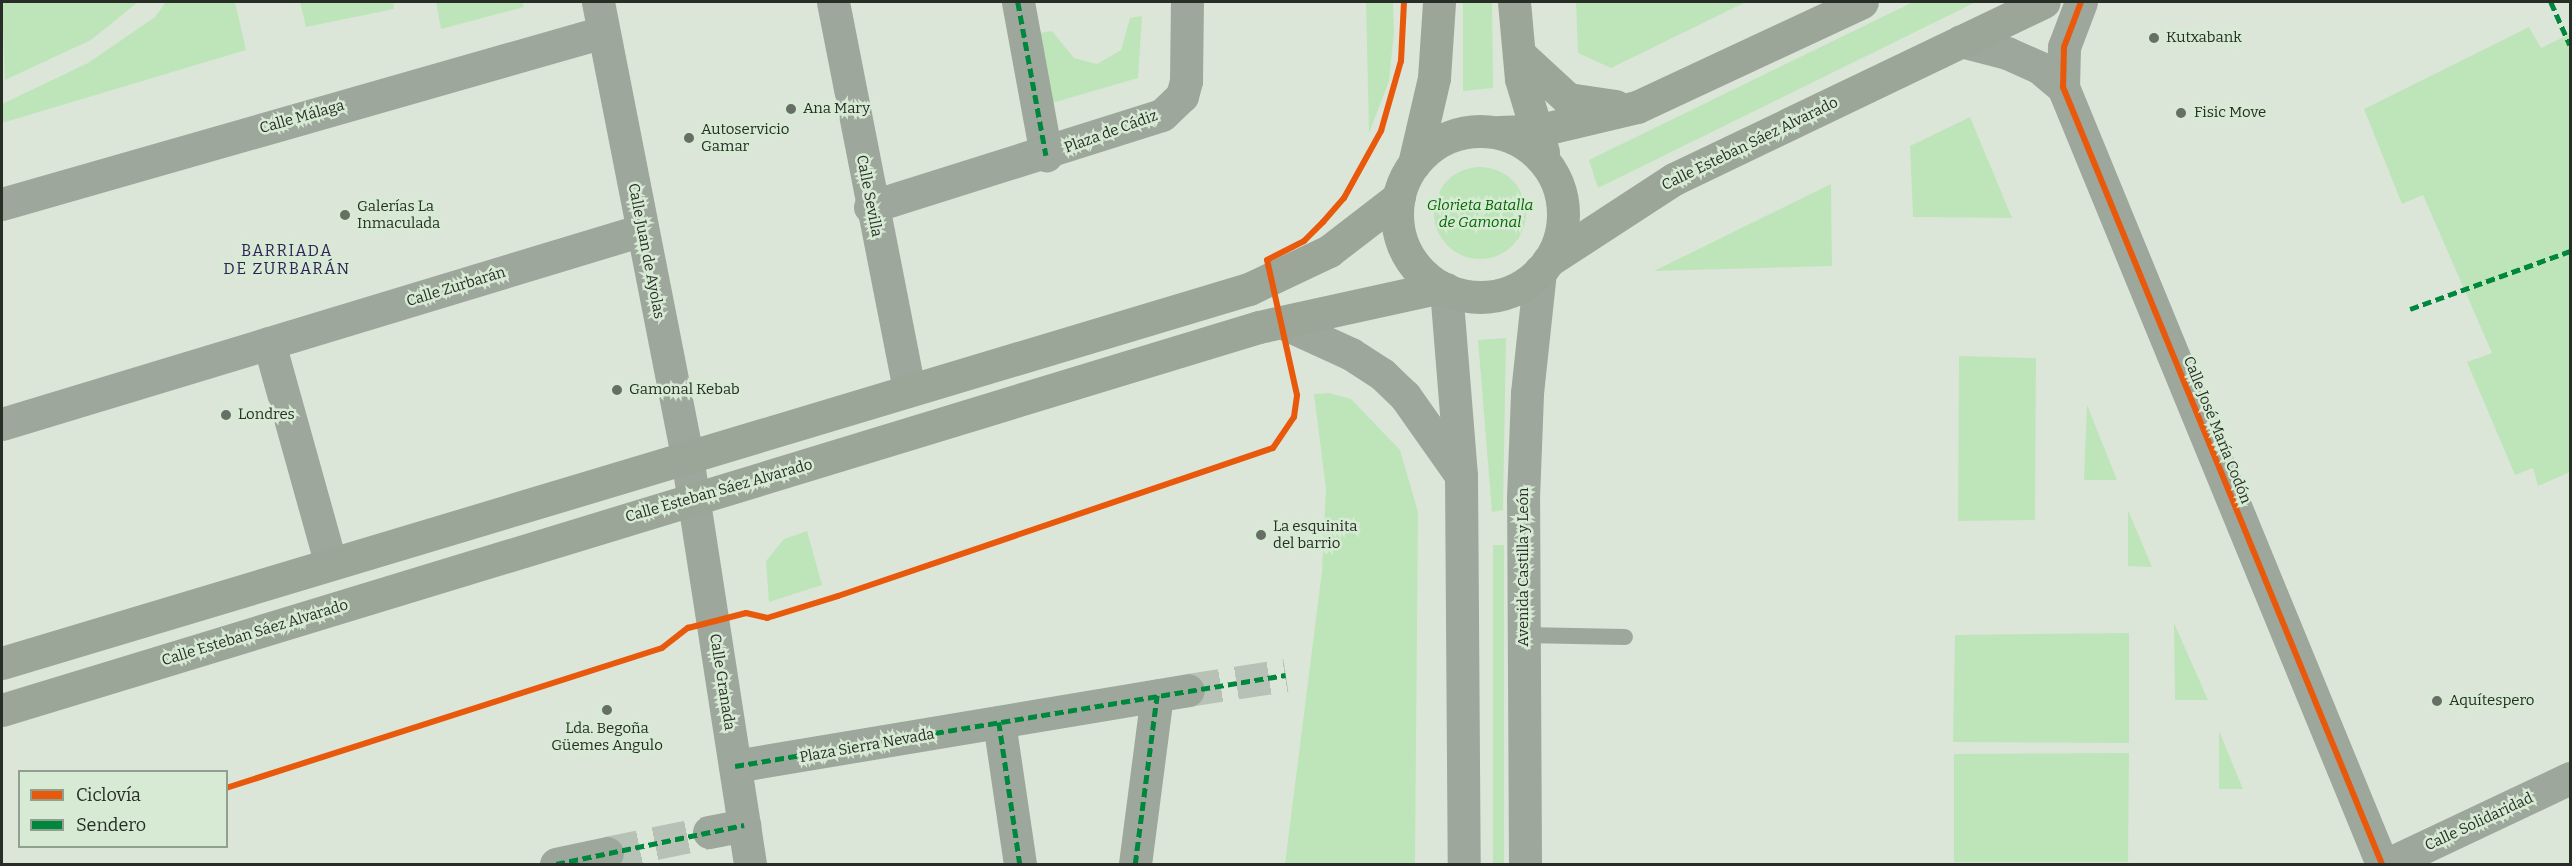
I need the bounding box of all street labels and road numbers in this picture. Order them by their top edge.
street label: Calle Esteban Sáez Alvarado [1659,93,1841,195]
street label: Calle Málaga [257,96,347,138]
street label: Plaza de Cádiz [1062,107,1160,157]
street label: Calle Sevilla [852,154,886,238]
street label: Calle Juan de Ayolas [624,182,668,320]
street label: Calle Zurbarán [404,263,508,311]
street label: Calle José María Codón [2179,354,2255,506]
street label: Calle Esteban Sáez Alvarado [623,456,815,526]
street label: Avenida Castilla y León [1515,487,1533,647]
street label: Calle Esteban Sáez Alvarado [160,596,350,670]
street label: Calle Granada [705,632,739,732]
street label: Plaza Sierra Nevada [798,725,936,767]
street label: Calle Solidaridad [2422,789,2536,855]

